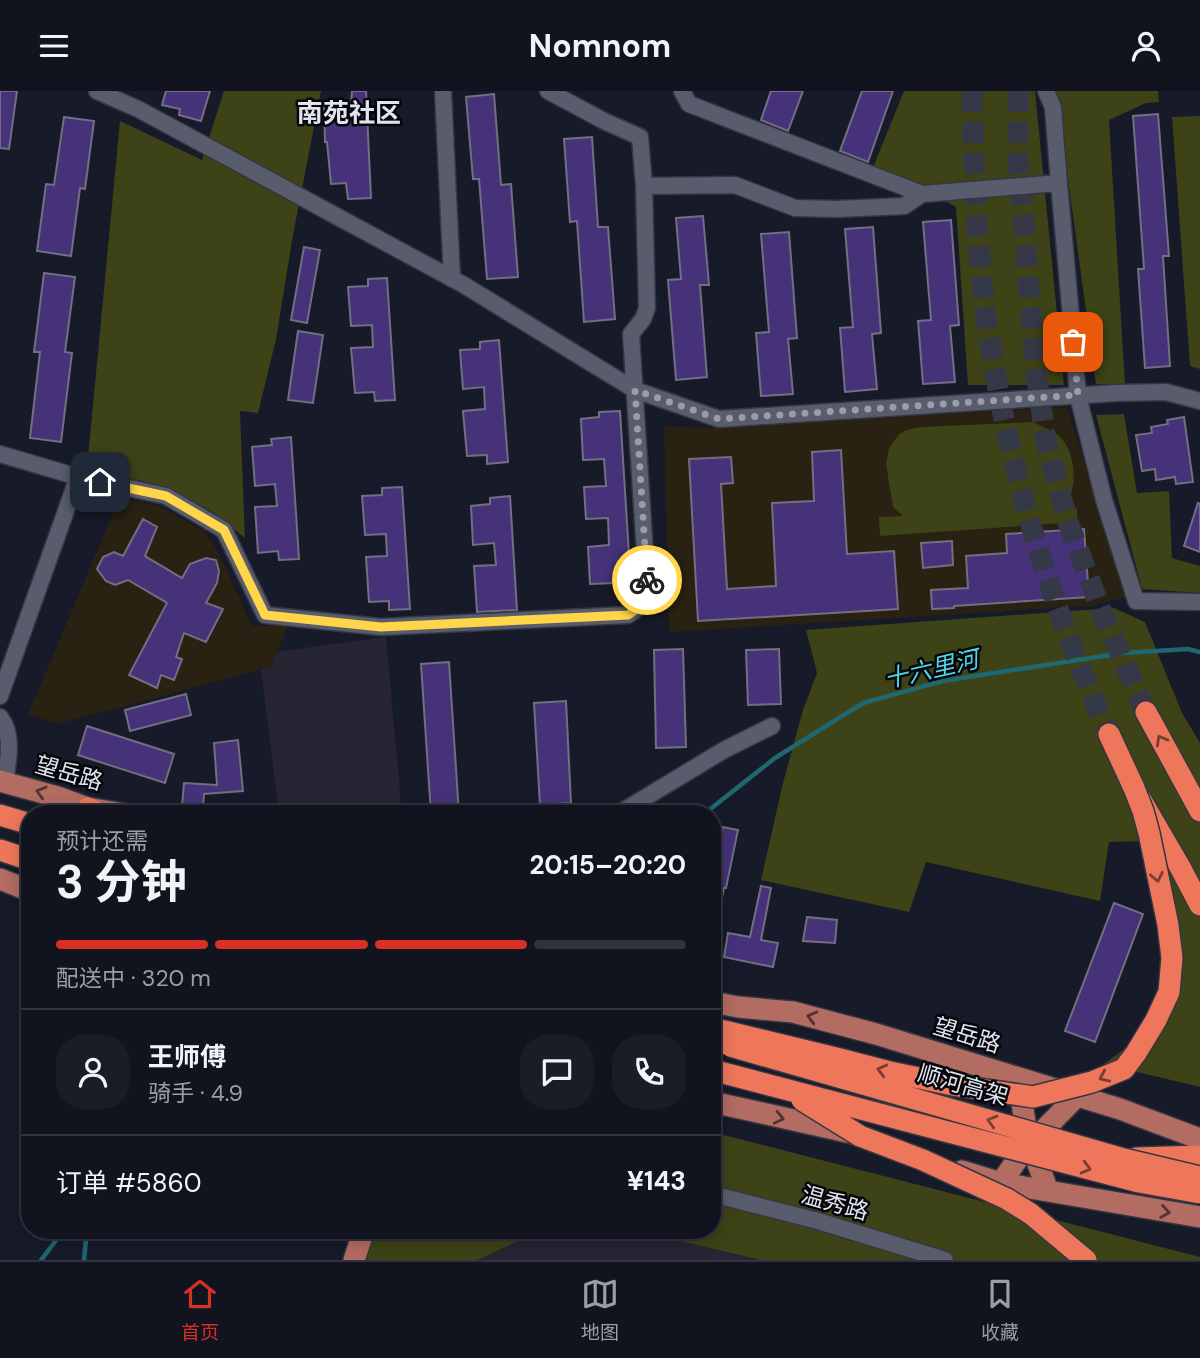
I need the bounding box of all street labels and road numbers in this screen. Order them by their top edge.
street label: 望岳路 [32,749,106,797]
street label: 望岳路 [930,1011,1004,1059]
street label: 顺河高架 [915,1058,1011,1112]
street label: 温秀路 [798,1179,872,1227]

